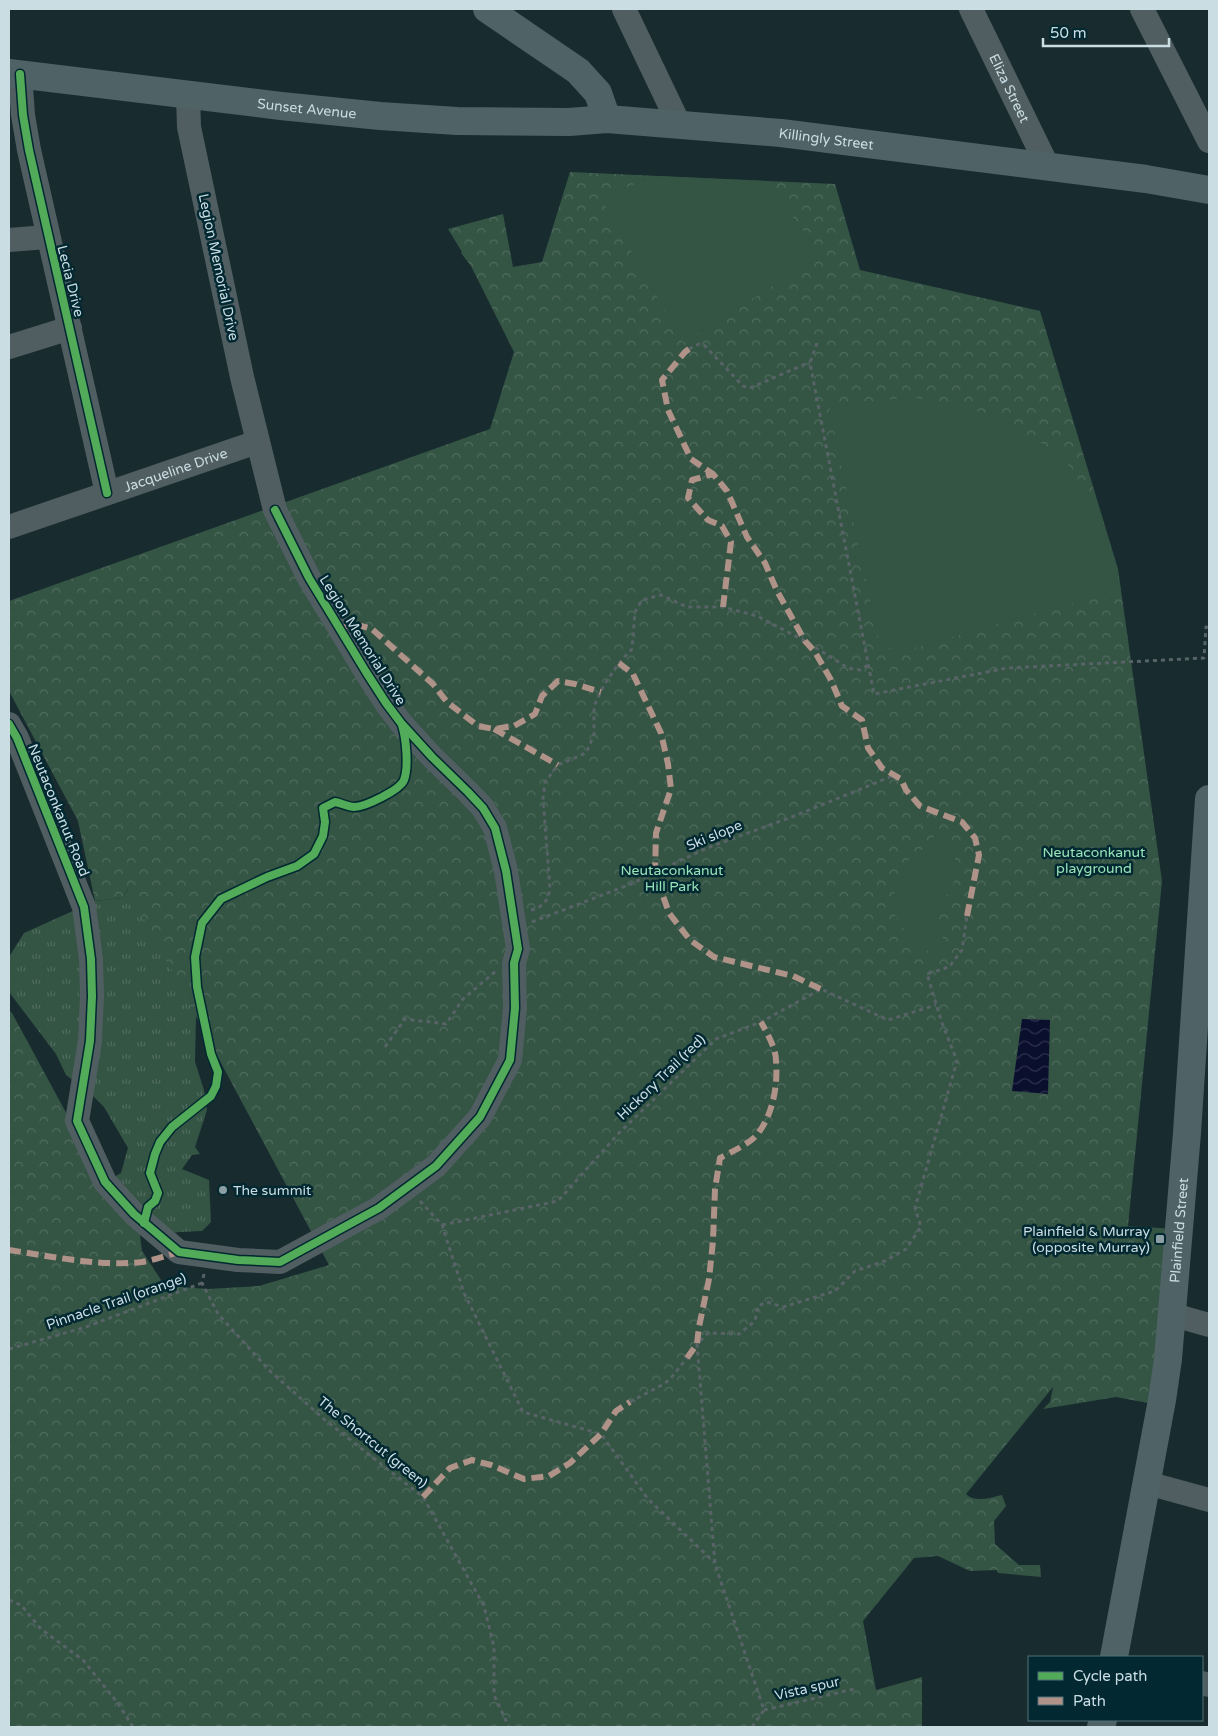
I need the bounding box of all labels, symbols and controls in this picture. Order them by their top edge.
scale bar [1043,15,1169,47]
text: 50 m [1050,24,1087,42]
street label: Eliza Street [985,51,1033,126]
street label: Sunset Avenue [256,95,357,123]
street label: Killingly Street [778,125,875,154]
street label: Legion Memorial Drive [195,192,242,342]
street label: Lecia Drive [53,244,88,319]
street label: Jacqueline Drive [121,445,230,496]
street label: Legion Memorial Drive [316,572,410,708]
street label: Neutaconkanut Road [24,741,93,879]
street label: Ski slope [684,817,745,854]
park label: Neutaconkanut playground [1043,844,1146,877]
park label: Neutaconkanut Hill Park [621,862,724,895]
street label: Hickory Trail (red) [614,1031,709,1124]
street label: Plainfield Street [1166,1176,1192,1284]
place label: The summit [233,1182,312,1199]
marker: The summit [217,1184,229,1196]
place label: Plainfield & Murray (opposite Murray) [1023,1223,1150,1256]
marker: Plainfield & Murray (opposite Murray) [1154,1233,1166,1245]
street label: Pinnacle Trail (orange) [44,1270,188,1333]
street label: The Shortcut (green) [314,1393,431,1492]
legend [1028,1656,1203,1721]
text: Cycle path [1073,1667,1147,1685]
street label: Vista spur [773,1673,842,1704]
text: Path [1073,1692,1106,1710]

